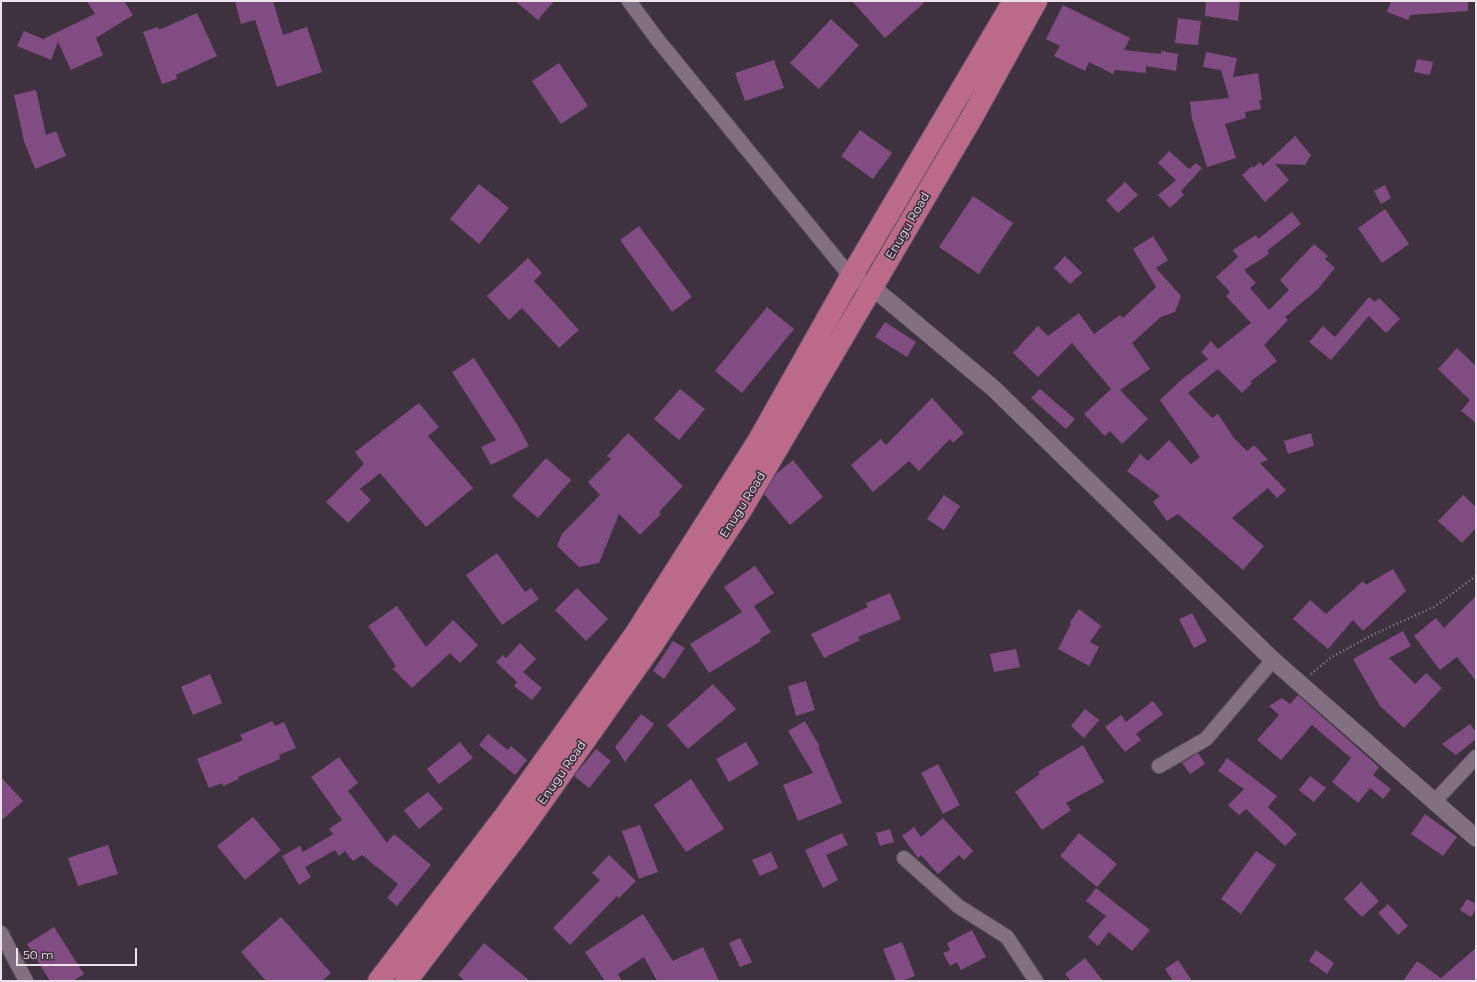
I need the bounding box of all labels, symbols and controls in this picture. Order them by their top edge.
street label: Enugu Road [883,190,933,262]
street label: Enugu Road [717,469,769,541]
street label: Enugu Road [535,738,589,808]
scale bar [18,940,139,966]
text: 50 m [23,947,54,962]

